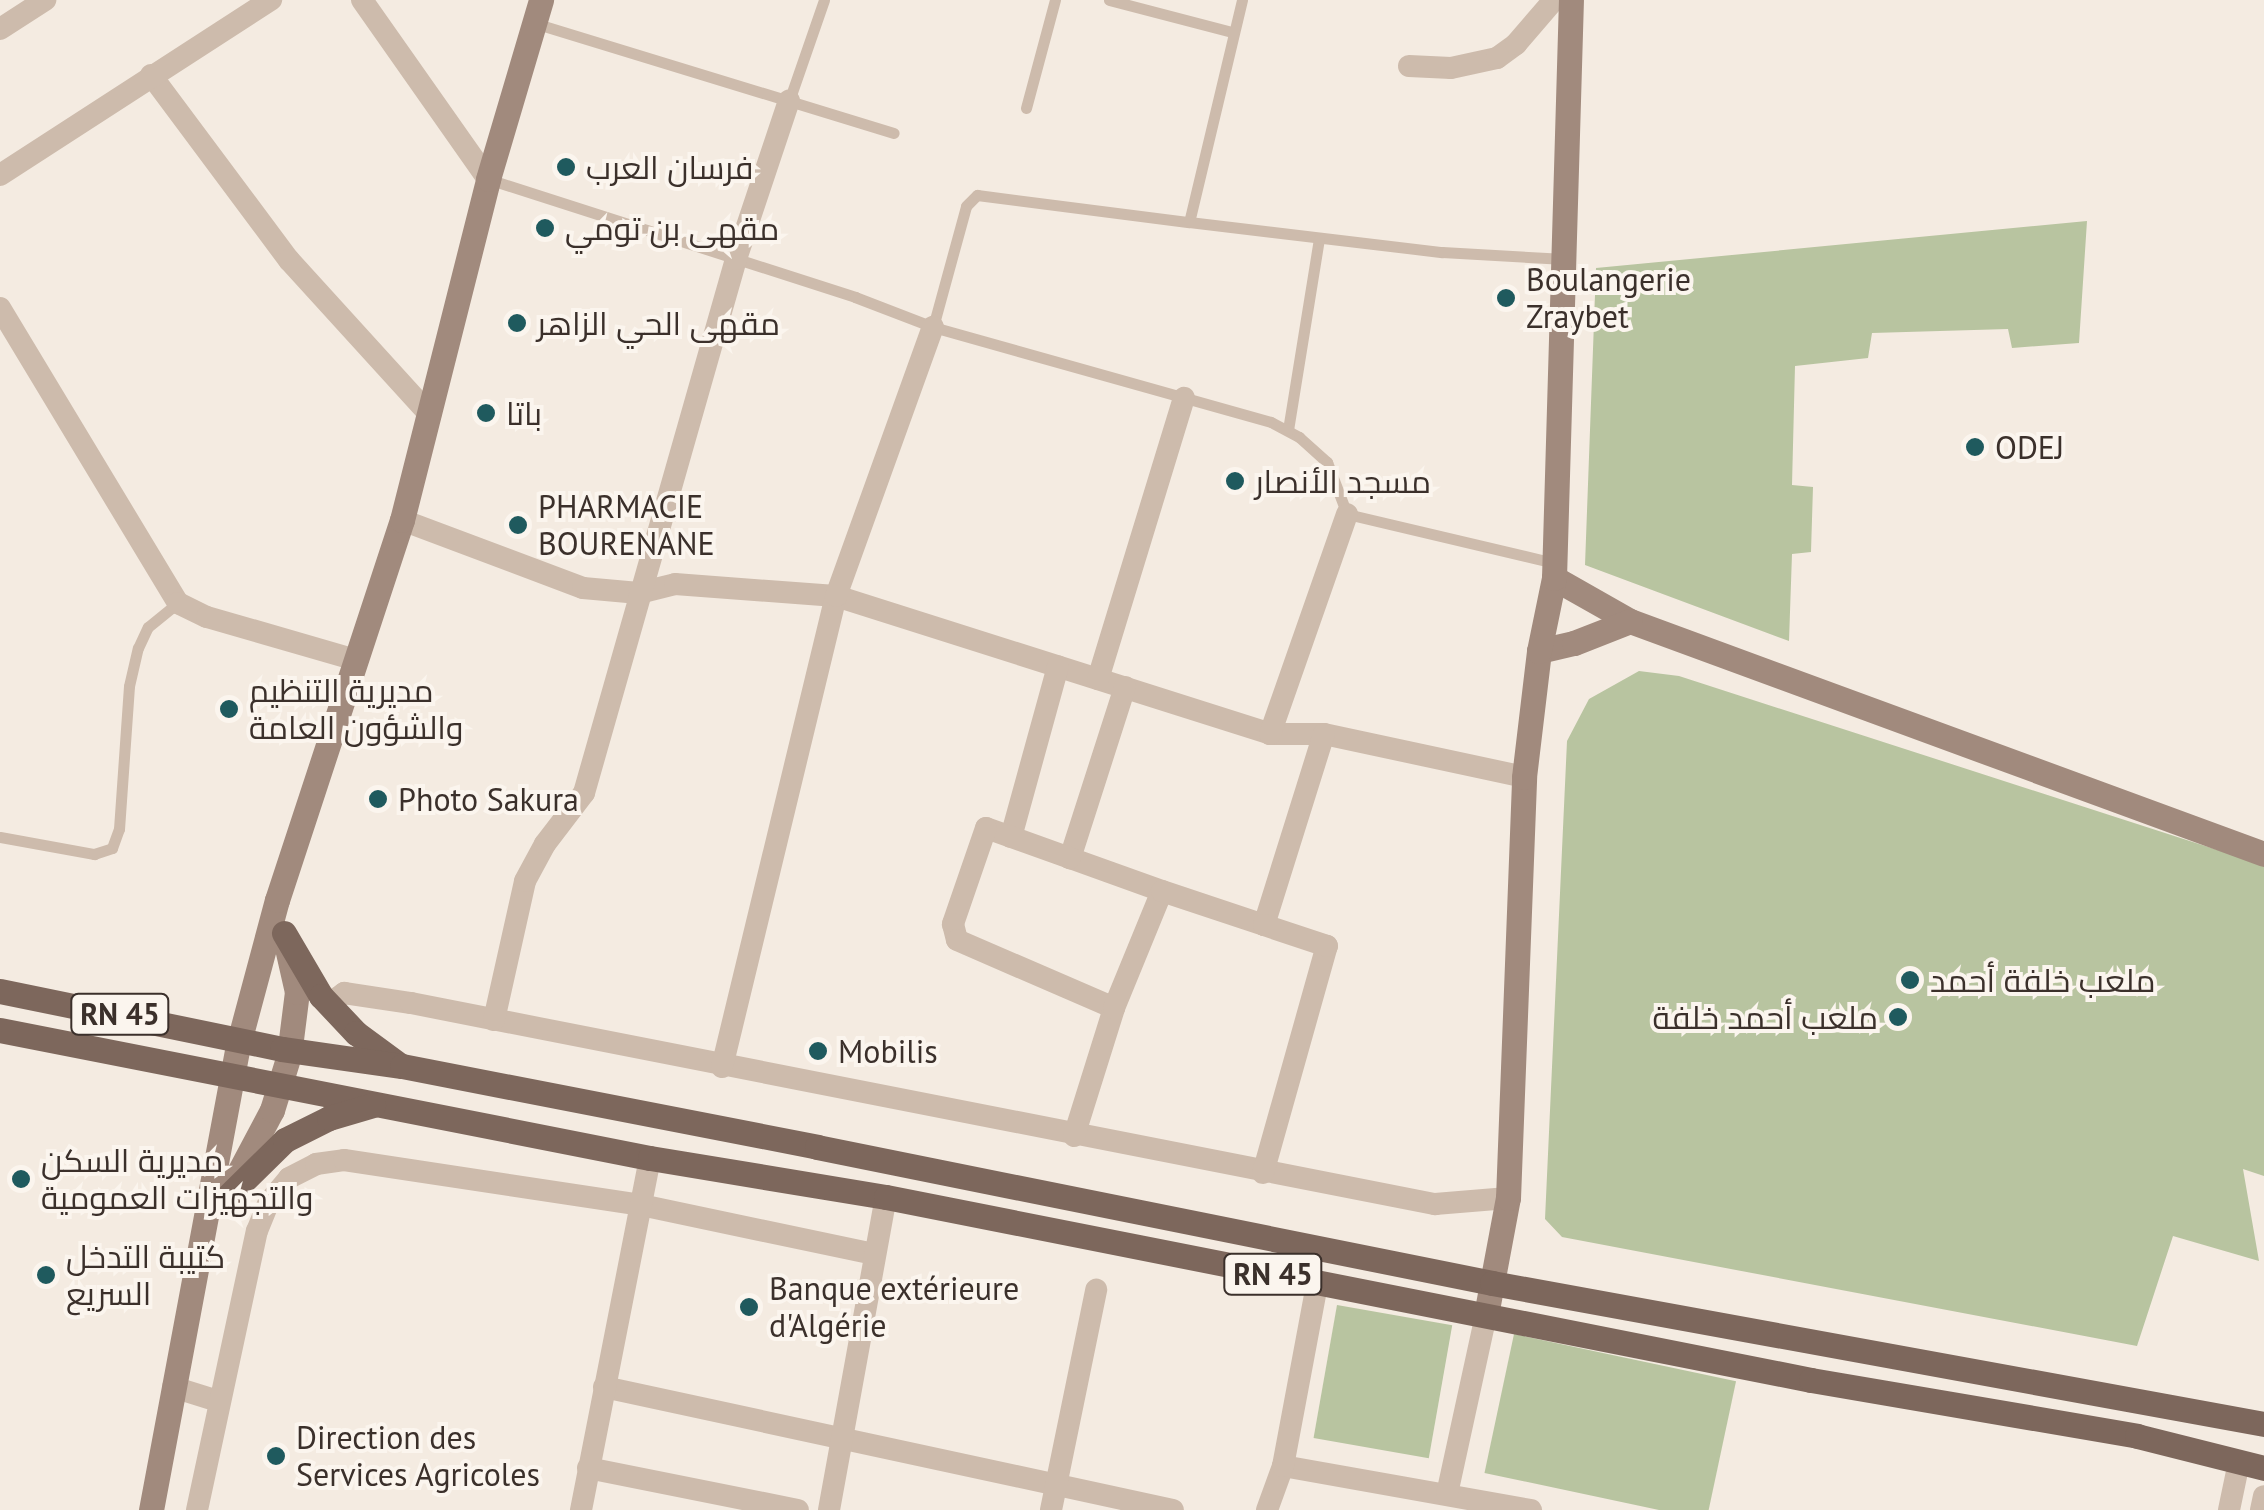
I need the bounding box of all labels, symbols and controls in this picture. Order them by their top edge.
place label: فرسان العرب [586,148,753,186]
marker: فرسان العرب [555,156,577,178]
place label: مقهى بن تومي [565,209,779,247]
marker: مقهى بن تومي [534,217,556,239]
place label: Boulangerie Zraybet [1526,261,1691,336]
marker: Boulangerie Zraybet [1495,287,1517,309]
place label: مقهى الحي الزاهر [537,304,780,342]
marker: مقهى الحي الزاهر [506,312,528,334]
place label: باتا [506,394,542,432]
marker: باتا [475,402,497,424]
place label: ODEJ [1995,428,2064,466]
marker: ODEJ [1964,436,1986,458]
place label: مسجد الأنصار [1255,462,1431,500]
marker: مسجد الأنصار [1224,470,1246,492]
place label: PHARMACIE BOURENANE [538,488,715,563]
marker: PHARMACIE BOURENANE [507,514,529,536]
place label: مديرية التنظيم والشؤون العامة [249,672,463,747]
marker: مديرية التنظيم والشؤون العامة [218,698,240,720]
place label: Photo Sakura [398,780,579,818]
marker: Photo Sakura [367,788,389,810]
place label: ملعب خلفة أحمد [1930,961,2156,999]
marker: ملعب خلفة أحمد [1899,969,1921,991]
road number: RN 45 [70,989,170,1039]
place label: ملعب أحمد خلفة [1652,998,1878,1036]
marker: ملعب أحمد خلفة [1887,1006,1909,1028]
place label: Mobilis [838,1032,938,1070]
marker: Mobilis [807,1040,829,1062]
place label: مديرية السكن والتجهيزات العمومية [41,1142,313,1217]
marker: مديرية السكن والتجهيزات العمومية [10,1168,32,1190]
place label: كتيبة التدخل السريع [66,1238,225,1313]
road number: RN 45 [1223,1249,1323,1299]
marker: كتيبة التدخل السريع [35,1264,57,1286]
place label: Banque extérieure d'Algérie [769,1270,1019,1345]
marker: Banque extérieure d'Algérie [738,1296,760,1318]
place label: Direction des Services Agricoles [296,1419,541,1494]
marker: Direction des Services Agricoles [265,1445,287,1467]

